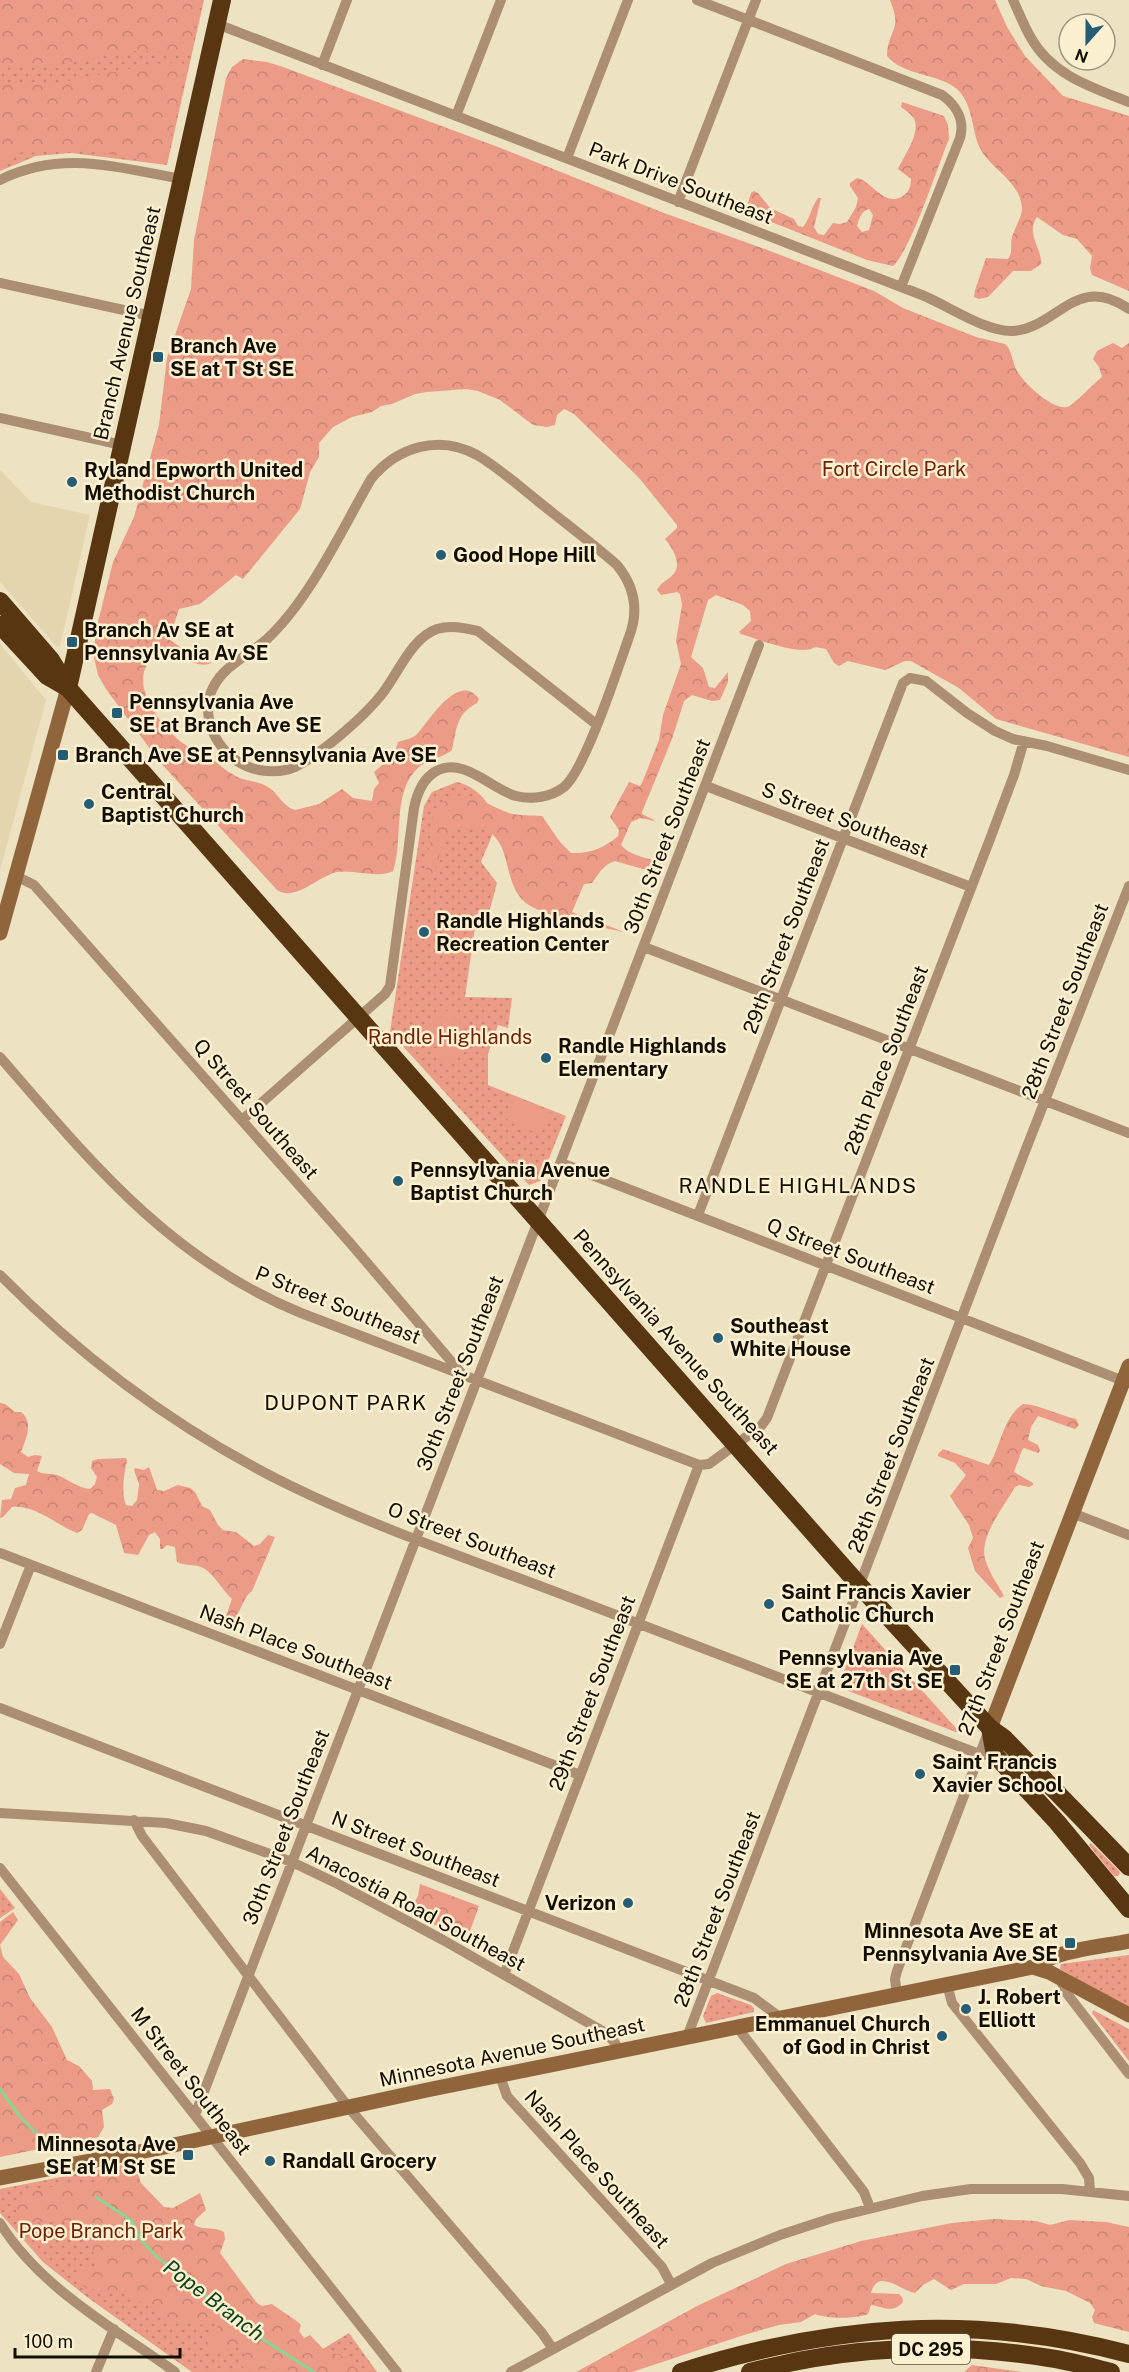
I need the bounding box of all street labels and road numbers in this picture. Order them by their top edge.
street label: Park Drive Southeast [585,137,777,229]
street label: Branch Avenue Southeast [88,204,166,442]
street label: 30th Street Southeast [619,735,715,937]
street label: S Street Southeast [758,777,932,863]
street label: 29th Street Southeast [738,835,834,1037]
street label: 28th Street Southeast [1017,900,1113,1102]
street label: 28th Place Southeast [839,962,933,1158]
street label: Q Street Southeast [188,1034,324,1184]
street label: Q Street Southeast [763,1213,939,1299]
street label: Pennsylvania Avenue Southeast [568,1224,784,1460]
street label: P Street Southeast [252,1261,424,1349]
street label: 30th Street Southeast [412,1272,508,1474]
street label: 28th Street Southeast [843,1354,939,1556]
street label: O Street Southeast [384,1497,560,1583]
street label: 27th Street Southeast [953,1537,1049,1739]
street label: 29th Street Southeast [544,1592,640,1794]
street label: Nash Place Southeast [196,1599,396,1695]
street label: 30th Street Southeast [238,1726,334,1928]
street label: N Street Southeast [328,1806,504,1892]
street label: 28th Street Southeast [669,1808,765,2010]
street label: Anacostia Road Southeast [302,1840,530,1976]
street label: M Street Southeast [126,2002,256,2160]
street label: Minnesota Avenue Southeast [377,2012,647,2092]
street label: Nash Place Southeast [520,2085,674,2253]
road number: DC 295 [892,2334,970,2364]

